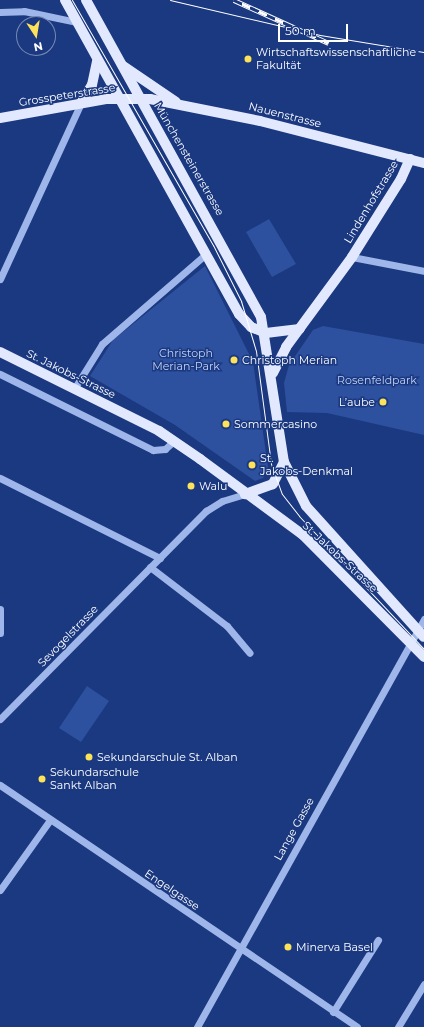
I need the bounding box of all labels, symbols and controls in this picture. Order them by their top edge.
north arrow [16,16,56,56]
scale bar [280,16,350,42]
text: 50 m [285,23,316,38]
text: N [32,39,44,55]
place label: Wirtschaftswissenschaftliche Fakultät [256,46,416,72]
marker: Wirtschaftswissenschaftliche Fakultät [243,54,253,64]
street label: Grosspeterstrasse [18,81,116,109]
street label: Münchensteinerstrasse [151,100,227,218]
street label: Nauenstrasse [247,100,323,130]
street label: Lindenhofstrasse [341,158,401,246]
street label: St. Jakobs-Strasse [24,347,118,401]
park label: Christoph Merian-Park [152,347,220,373]
place label: Christoph Merian [242,353,337,367]
marker: Christoph Merian [229,355,239,365]
park label: Rosenfeldpark [337,373,417,387]
place label: L’aube [339,395,375,409]
marker: L’aube [378,397,388,407]
place label: Sommercasino [234,417,317,431]
marker: Sommercasino [221,419,231,429]
place label: St. Jakobs-Denkmal [260,452,353,478]
marker: St. Jakobs-Denkmal [247,460,257,470]
place label: Walu [199,479,227,493]
marker: Walu [186,481,196,491]
street label: St. Jakobs-Strasse [300,519,380,595]
street label: Sevogelstrasse [35,602,101,670]
place label: Sekundarschule St. Alban [97,750,238,764]
marker: Sekundarschule St. Alban [84,752,94,762]
place label: Sekundarschule Sankt Alban [50,766,139,792]
marker: Sekundarschule Sankt Alban [37,774,47,784]
street label: Lange Gasse [271,795,317,863]
street label: Engelgasse [142,867,202,913]
place label: Minerva Basel [296,940,373,954]
marker: Minerva Basel [283,942,293,952]

